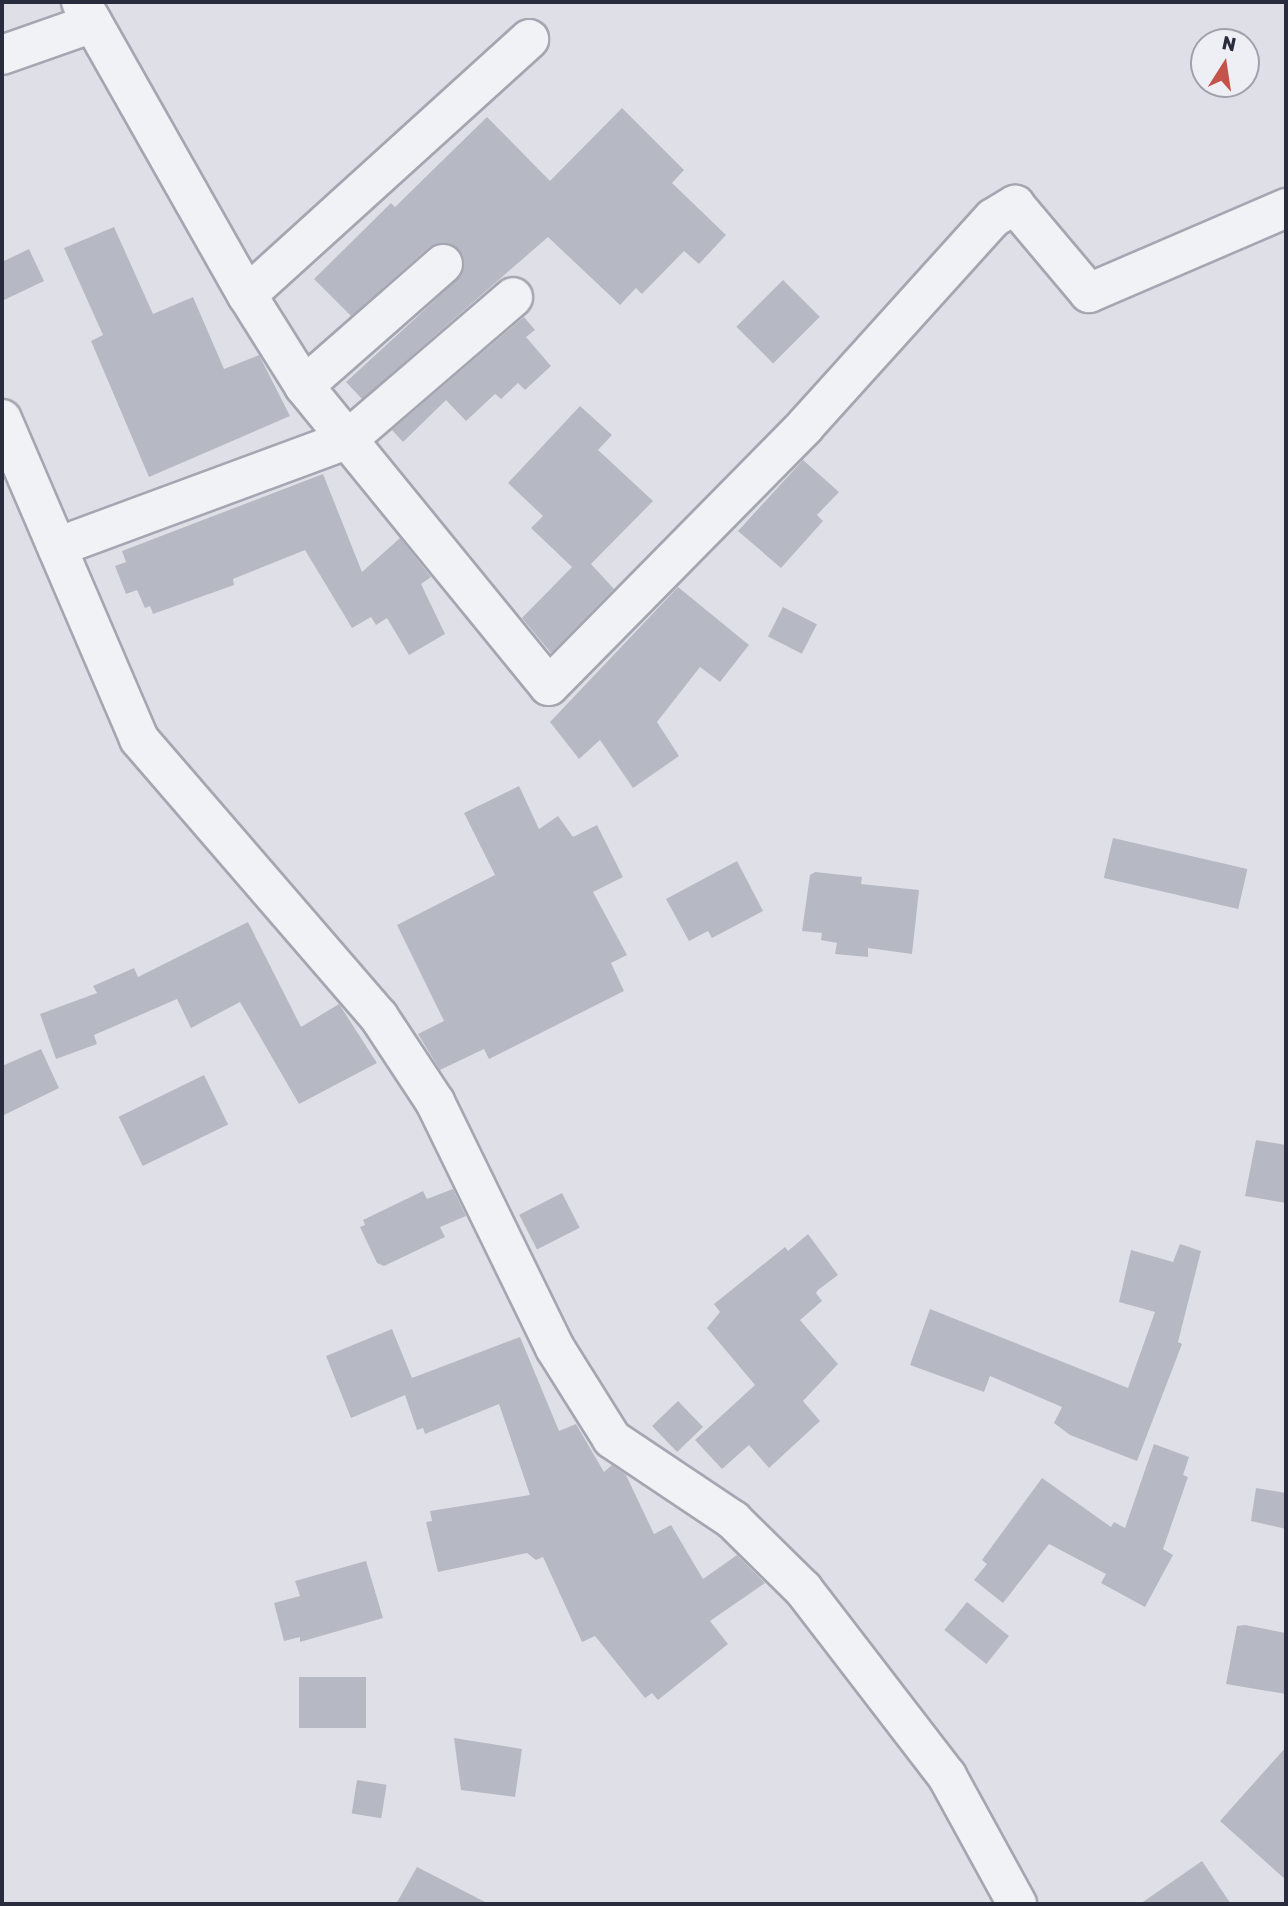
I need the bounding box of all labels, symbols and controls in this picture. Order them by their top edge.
north arrow [1190,28,1260,98]
text: N [1220,31,1238,57]

